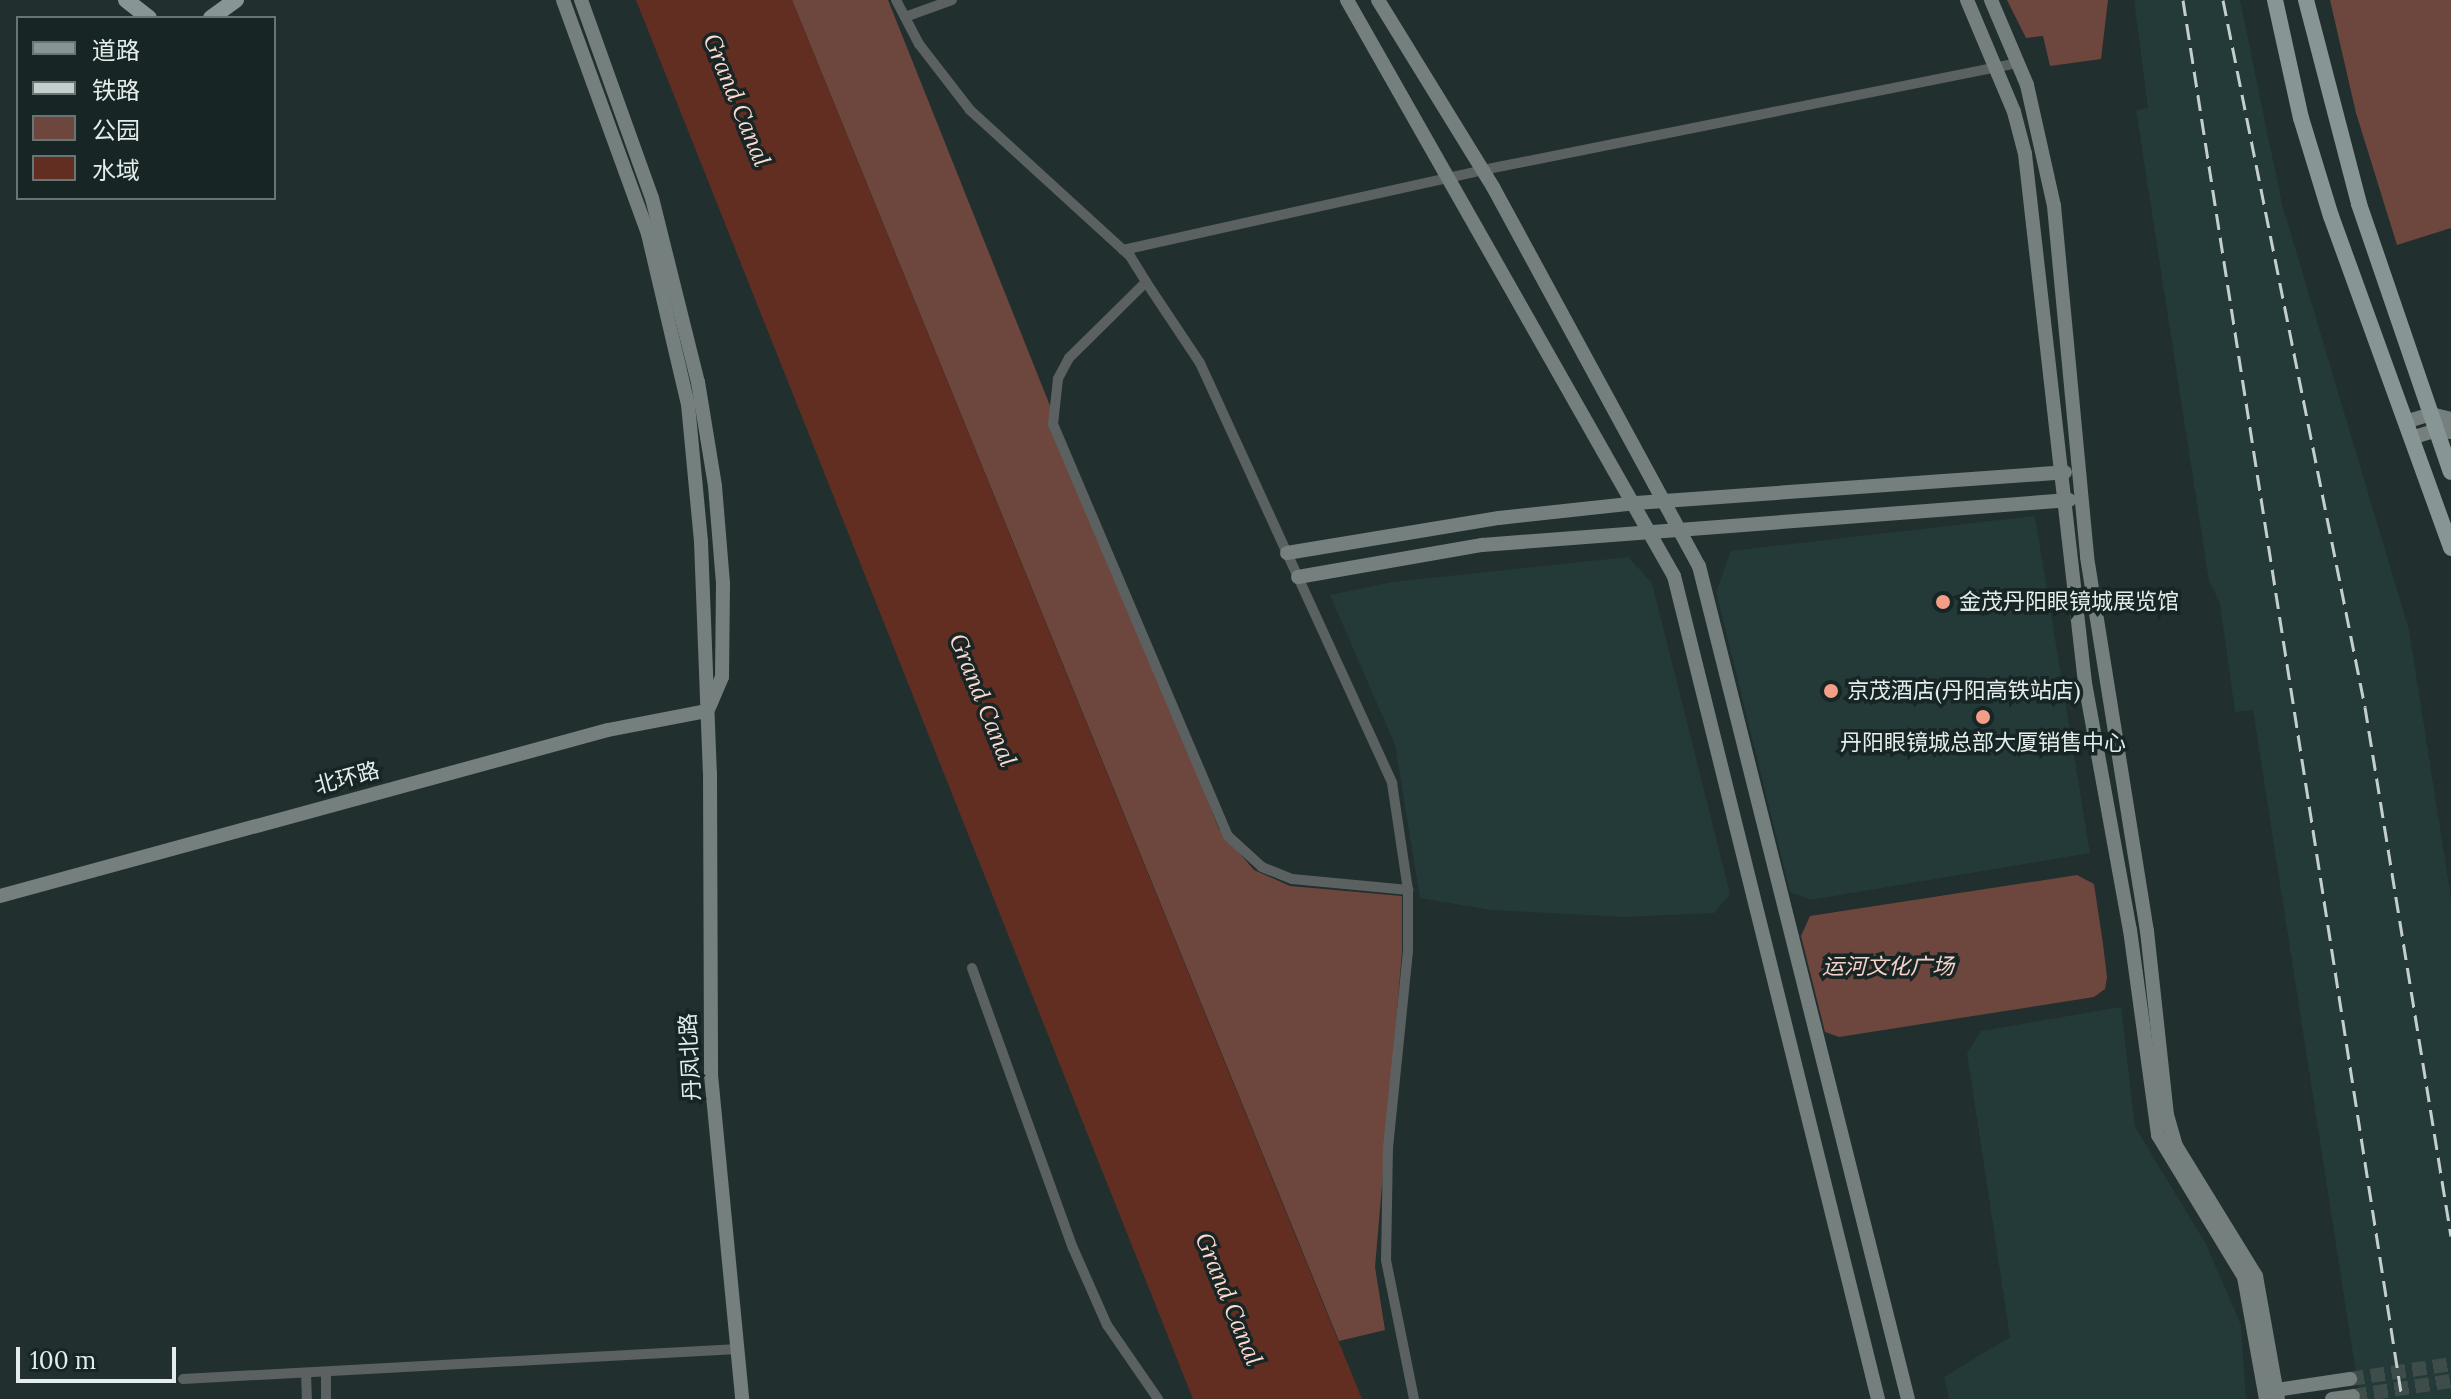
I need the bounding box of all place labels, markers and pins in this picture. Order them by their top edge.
place label: 金茂丹阳眼镜城展览馆 [1959,589,2179,615]
marker: 金茂丹阳眼镜城展览馆 [1934,593,1952,611]
place label: 京茂酒店(丹阳高铁站店) [1847,678,2080,704]
marker: 京茂酒店(丹阳高铁站店) [1822,682,1840,700]
marker: 丹阳眼镜城总部大厦销售中心 [1974,708,1992,726]
place label: 丹阳眼镜城总部大厦销售中心 [1840,730,2126,756]

